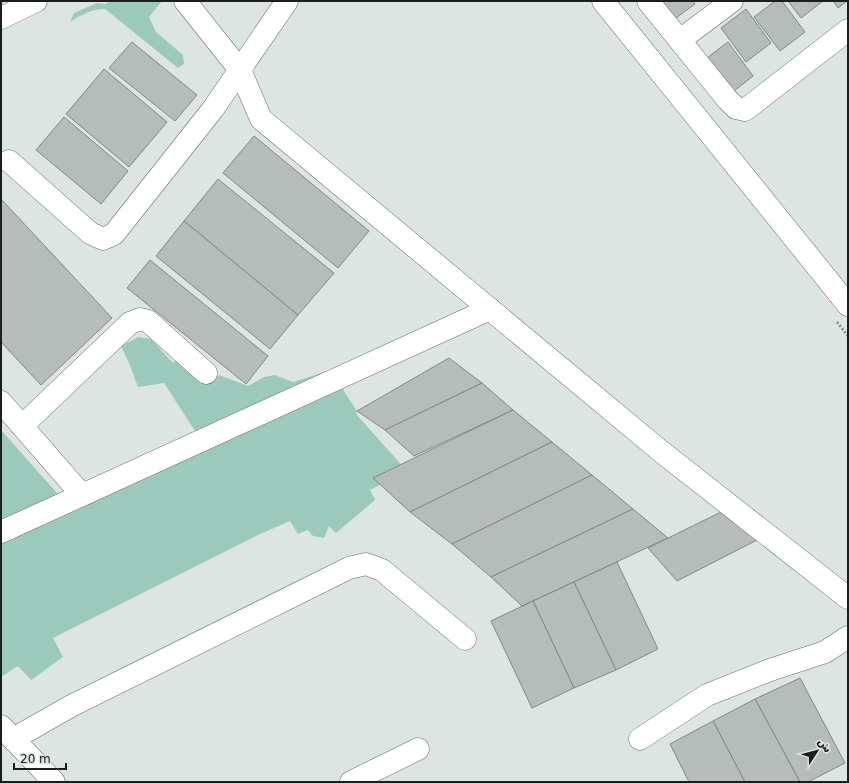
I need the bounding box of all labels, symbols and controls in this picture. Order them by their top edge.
north arrow [797,731,837,771]
text: ش [815,735,834,755]
scale bar [14,745,66,771]
text: 20 m [20,752,51,766]

